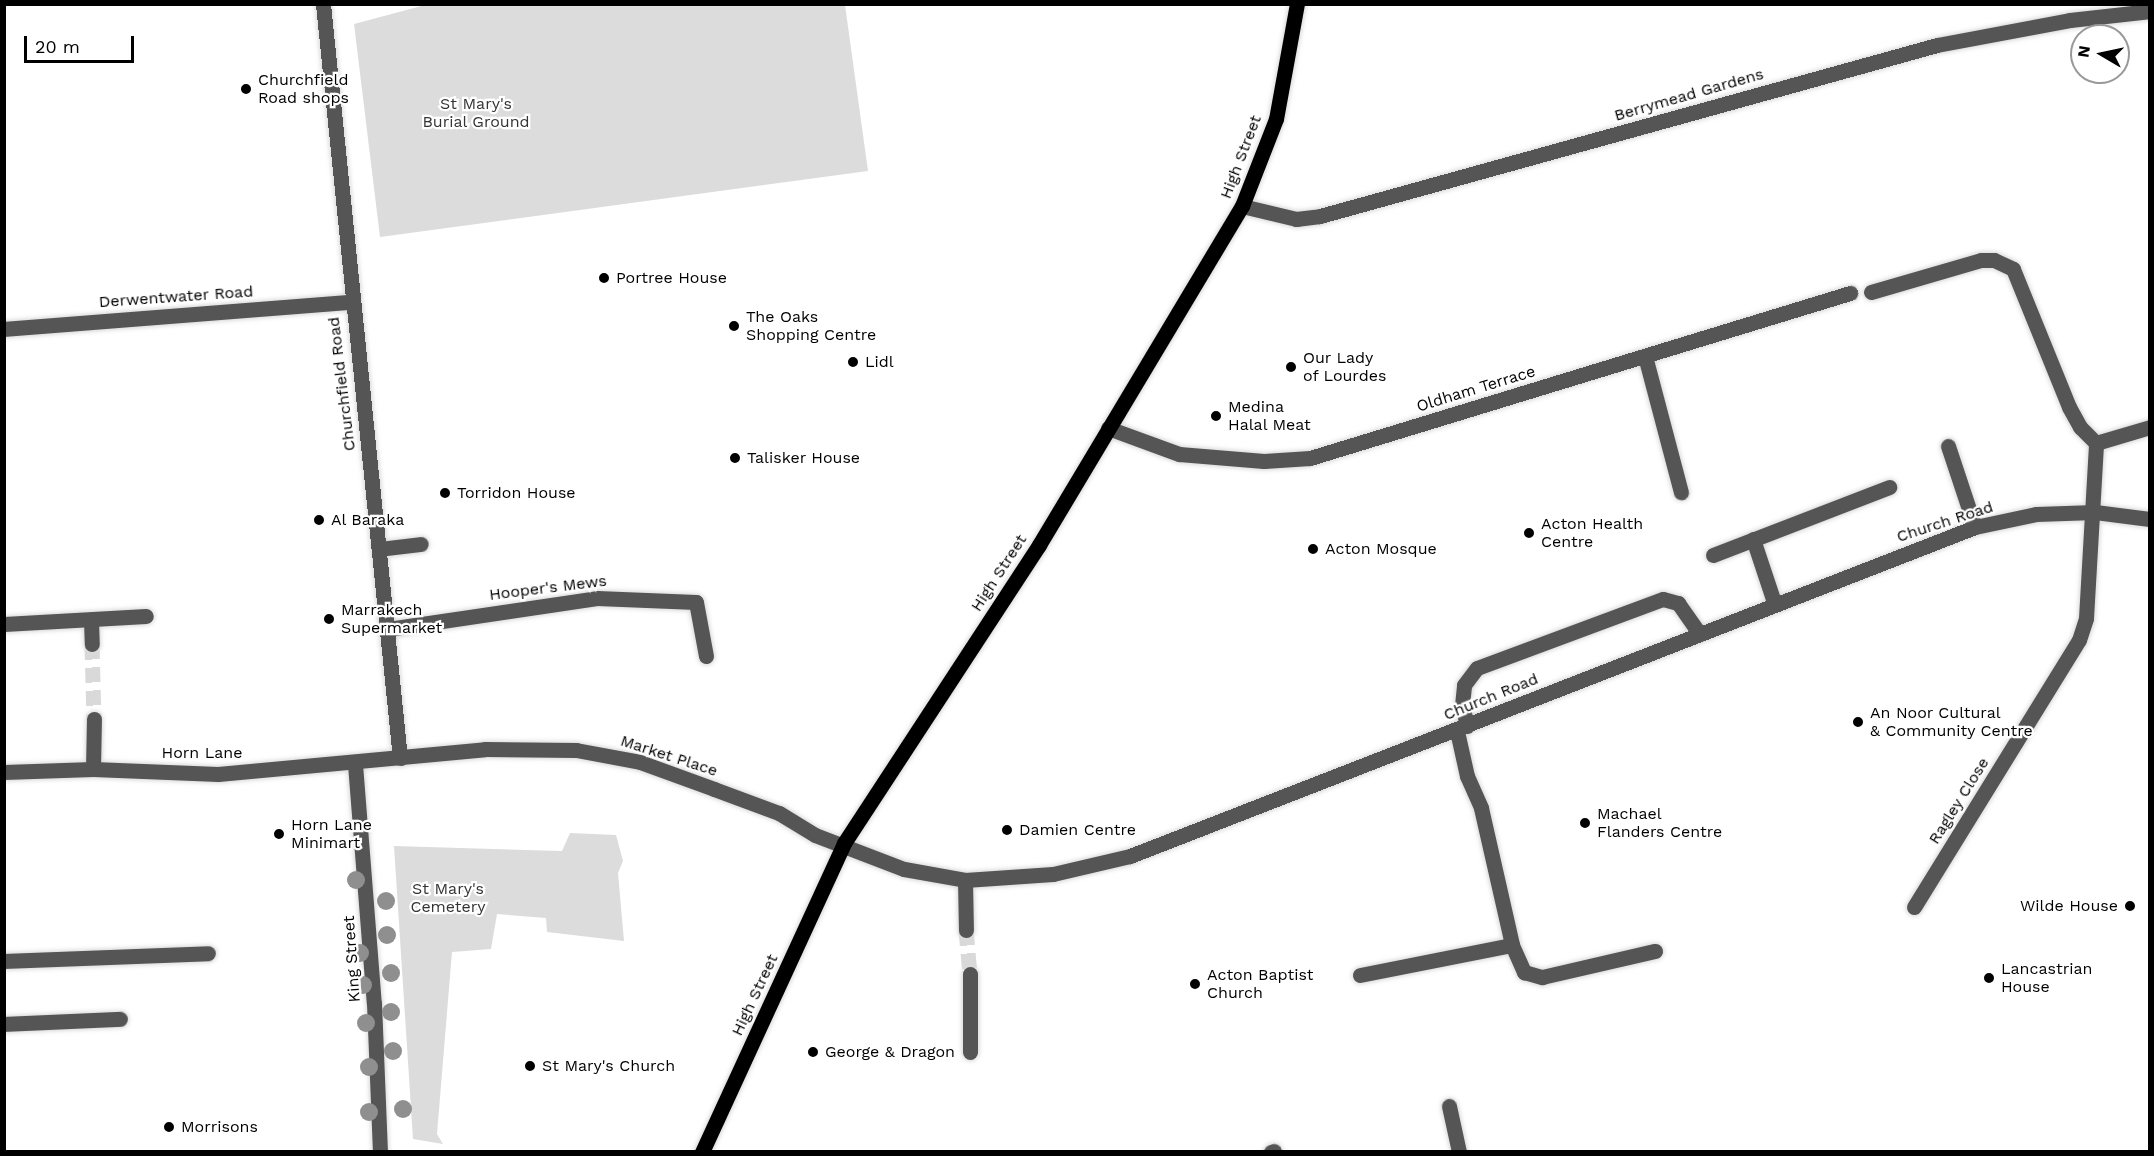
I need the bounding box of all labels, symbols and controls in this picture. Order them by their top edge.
scale bar [27,24,136,62]
north arrow [2070,24,2130,84]
text: 20 m [35,36,80,57]
text: N [2073,44,2094,59]
street label: Berrymead Gardens [1612,64,1766,126]
place label: Churchfield Road shops [258,70,349,108]
marker: Churchfield Road shops [239,82,253,96]
park label: St Mary's Burial Ground [422,94,530,132]
street label: High Street [1216,112,1266,202]
place label: Portree House [616,268,727,288]
marker: Portree House [597,271,611,285]
street label: Derwentwater Road [98,282,254,312]
place label: The Oaks Shopping Centre [746,307,876,345]
street label: Churchfield Road [324,316,360,452]
marker: The Oaks Shopping Centre [727,319,741,333]
place label: Our Lady of Lourdes [1303,348,1387,386]
place label: Lidl [865,352,894,372]
marker: Lidl [846,355,860,369]
marker: Our Lady of Lourdes [1284,360,1298,374]
street label: Oldham Terrace [1414,362,1538,416]
place label: Medina Halal Meat [1228,397,1311,435]
marker: Medina Halal Meat [1209,409,1223,423]
place label: Talisker House [747,448,860,468]
marker: Talisker House [728,451,742,465]
place label: Torridon House [457,483,576,503]
marker: Torridon House [438,486,452,500]
street label: Church Road [1894,497,1996,547]
place label: Al Baraka [331,510,405,530]
marker: Al Baraka [312,513,326,527]
place label: Acton Health Centre [1541,514,1643,552]
marker: Acton Health Centre [1522,526,1536,540]
street label: High Street [967,531,1031,615]
place label: Acton Mosque [1325,539,1437,559]
marker: Acton Mosque [1306,542,1320,556]
street label: Hooper's Mews [488,571,608,605]
place label: Marrakech Supermarket [341,600,442,638]
marker: Marrakech Supermarket [322,612,336,626]
street label: Church Road [1441,669,1541,725]
place label: An Noor Cultural & Community Centre [1870,703,2033,741]
marker: An Noor Cultural & Community Centre [1851,715,1865,729]
street label: Market Place [618,731,720,781]
street label: Horn Lane [162,743,242,763]
street label: Ragley Close [1925,754,1993,848]
place label: Machael Flanders Centre [1597,804,1722,842]
place label: Horn Lane Minimart [291,815,372,853]
marker: Machael Flanders Centre [1578,816,1592,830]
place label: Damien Centre [1019,820,1136,840]
marker: Damien Centre [1000,823,1014,837]
marker: Horn Lane Minimart [272,827,286,841]
park label: St Mary's Cemetery [410,879,486,917]
place label: Wilde House [2020,896,2118,916]
marker: Wilde House [2123,899,2137,913]
street label: King Street [339,915,365,1003]
street label: High Street [728,951,782,1039]
place label: Lancastrian House [2001,959,2092,997]
place label: Acton Baptist Church [1207,965,1314,1003]
marker: Lancastrian House [1982,971,1996,985]
marker: Acton Baptist Church [1188,977,1202,991]
place label: George & Dragon [825,1042,955,1062]
marker: George & Dragon [806,1045,820,1059]
place label: St Mary's Church [542,1056,675,1076]
marker: St Mary's Church [523,1059,537,1073]
place label: Morrisons [181,1117,258,1137]
marker: Morrisons [162,1120,176,1134]

